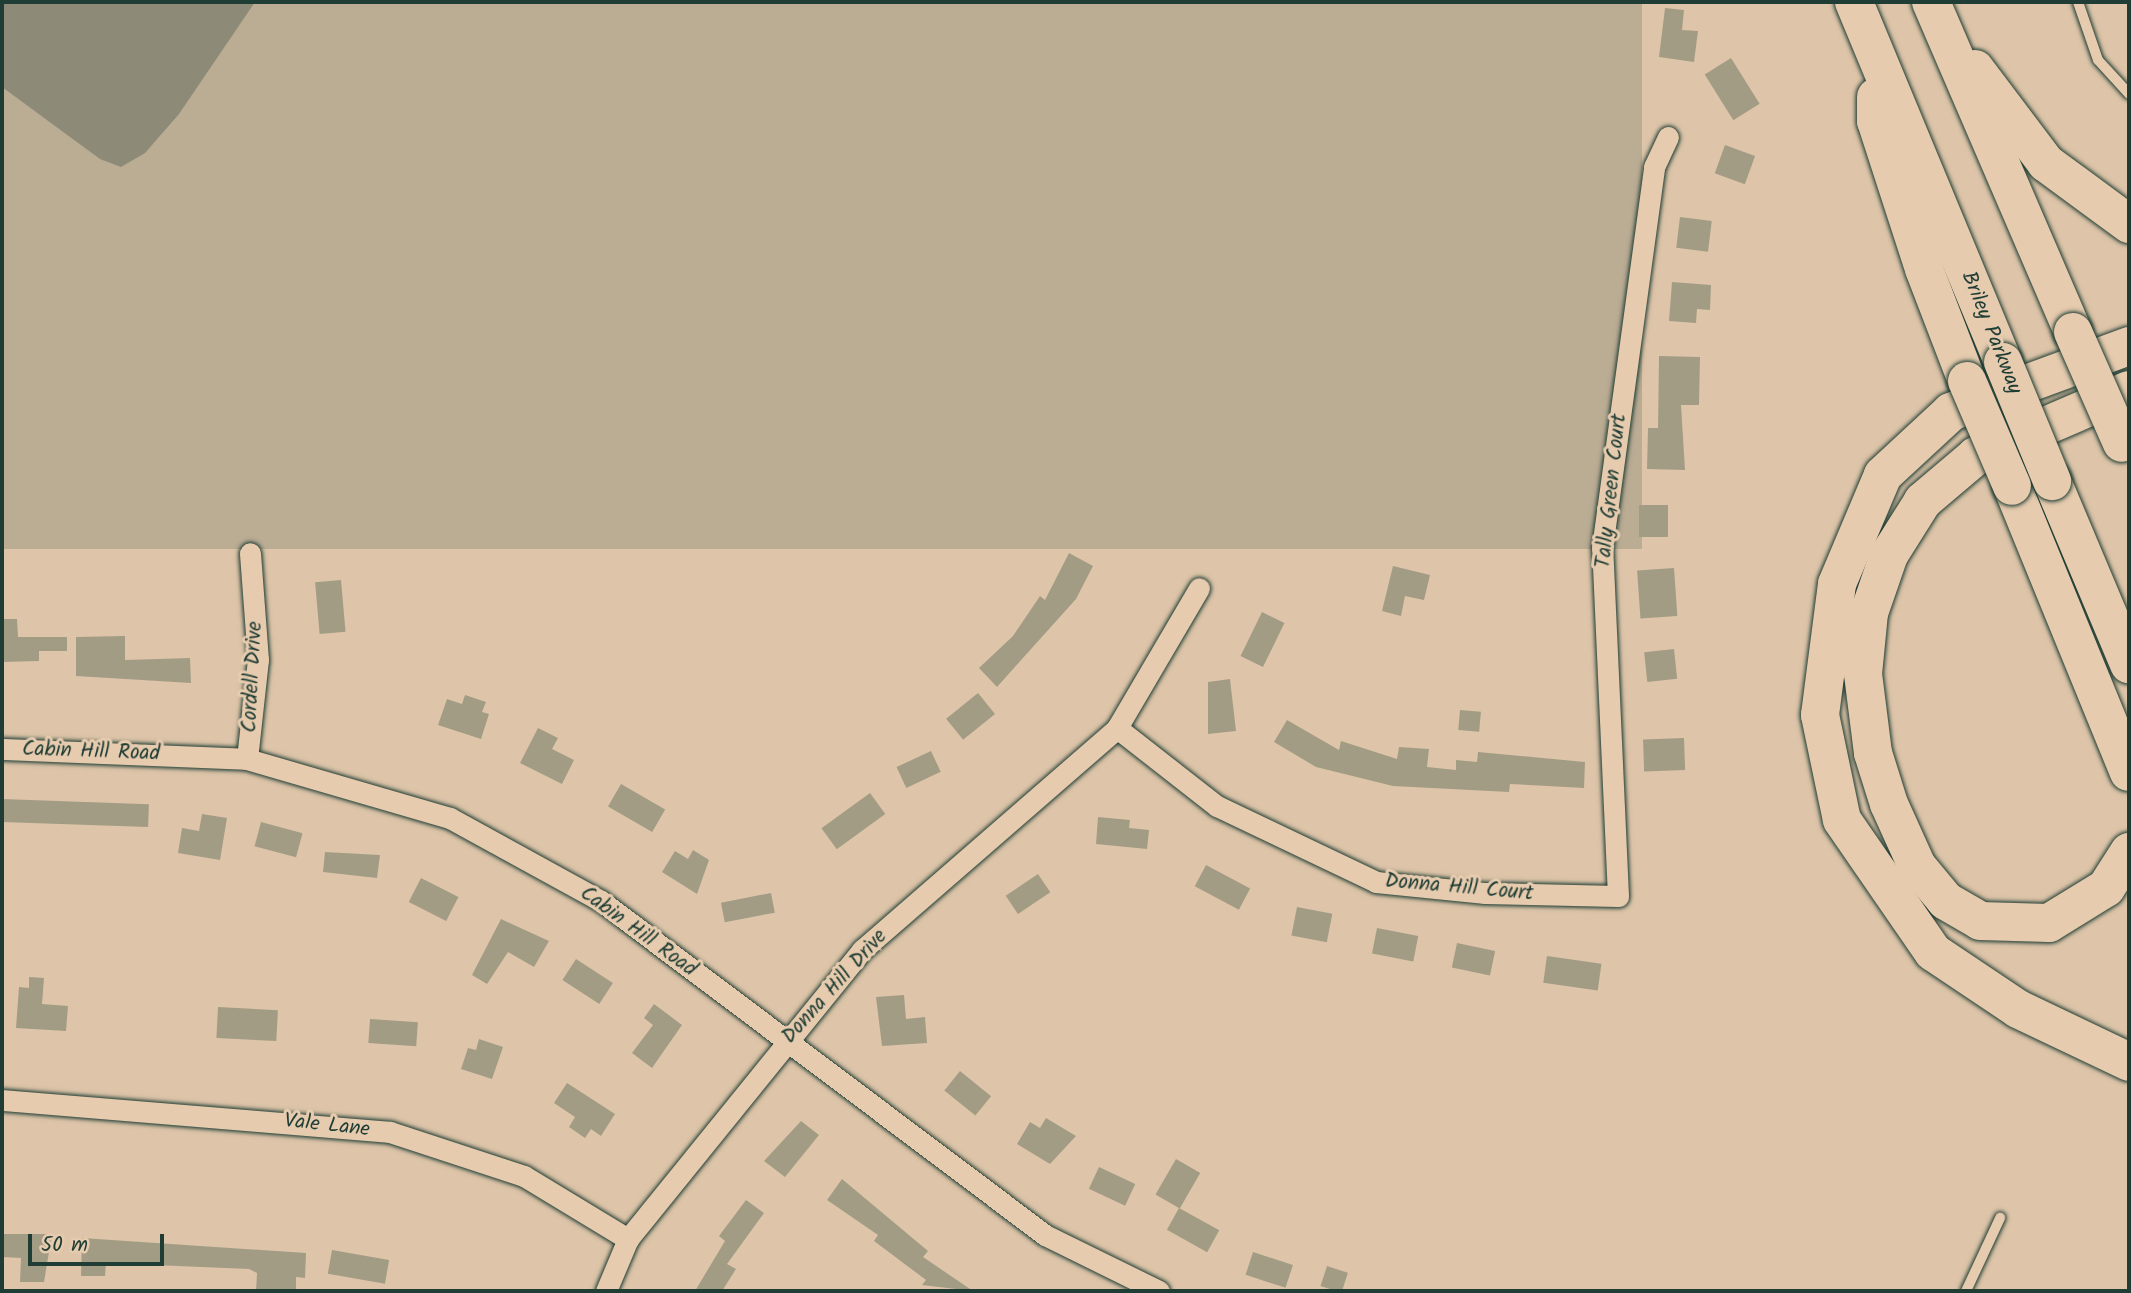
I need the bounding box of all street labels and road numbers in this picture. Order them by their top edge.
street label: Briley Parkway [1955,268,2027,398]
street label: Tally Green Court [1591,413,1633,569]
street label: Cordell Drive [237,621,269,733]
street label: Cabin Hill Road [22,737,160,767]
street label: Donna Hill Court [1384,869,1534,907]
street label: Cabin Hill Road [575,881,701,983]
street label: Donna Hill Drive [777,925,893,1049]
street label: Vale Lane [283,1109,371,1143]

